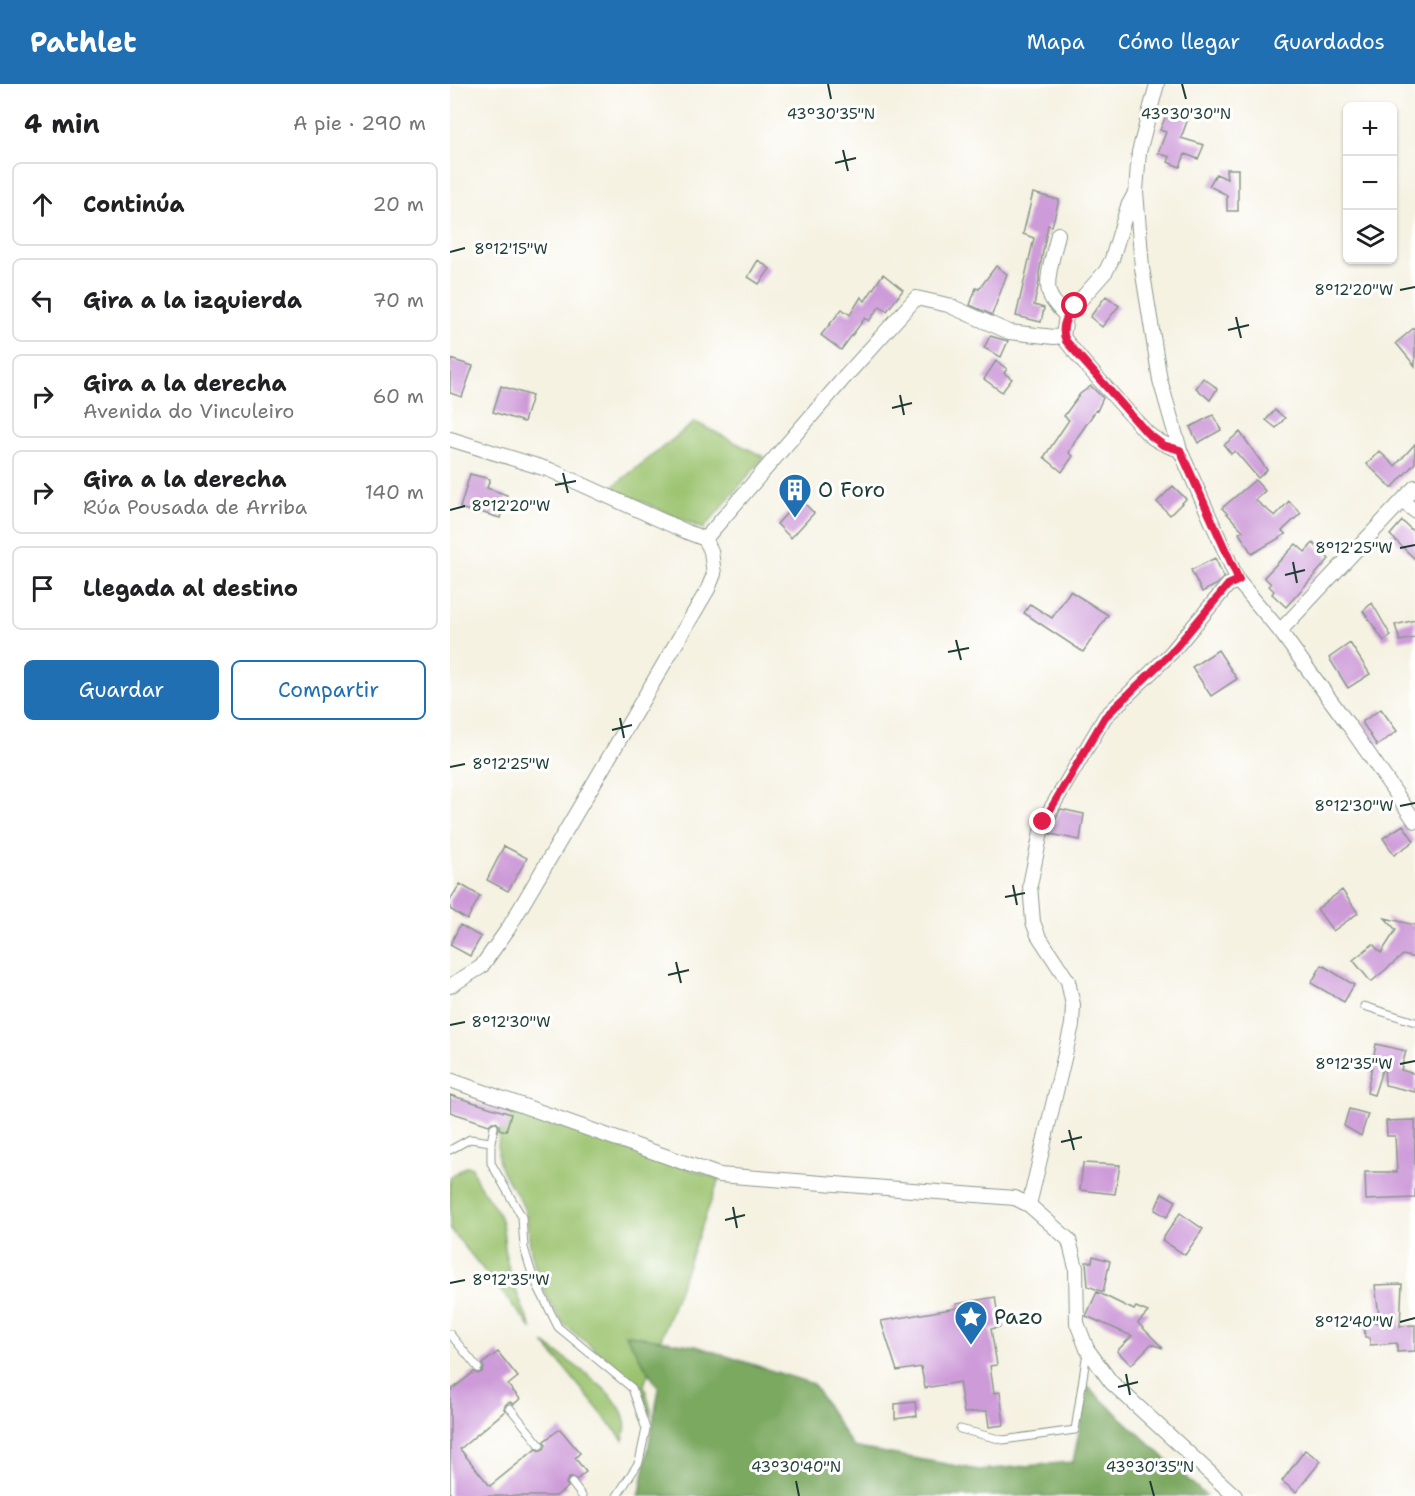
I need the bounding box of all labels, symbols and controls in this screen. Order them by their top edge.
text: Pathlet [30,23,137,61]
text: Mapa [1027,28,1085,56]
text: Cómo llegar [1118,28,1240,56]
text: Guardados [1273,28,1385,56]
map controls [1343,102,1397,264]
button: + [1343,102,1397,156]
text: 43°30'35"N [787,104,875,124]
text: 43°30'30"N [1141,104,1231,124]
text: 4 min [24,106,100,141]
text: A pie · 290 m [293,110,426,136]
button: − [1343,156,1397,210]
icon: ahead [26,188,59,221]
text: Continúa [83,190,185,219]
text: 20 m [373,191,424,217]
button: layers [1343,210,1397,264]
text: 8°12'15"W [474,239,548,259]
text: 8°12'20"W [1315,280,1393,300]
icon: left [26,284,59,317]
text: Gira a la izquierda [83,286,302,315]
text: 70 m [372,287,424,313]
route start [1061,292,1087,318]
text: Gira a la derecha [83,369,287,398]
icon: right [26,380,59,413]
text: 60 m [372,383,424,409]
text: Avenida do Vinculeiro [83,398,294,424]
text: Gira a la derecha [83,465,287,494]
building icon: O Foro [777,472,813,519]
icon: right [26,476,59,509]
place label: O Foro [818,476,885,504]
text: 140 m [365,479,424,505]
text: Rúa Pousada de Arriba [83,494,307,520]
text: 8°12'20"W [472,496,550,516]
text: 8°12'25"W [1315,538,1393,558]
icon: arrive [26,572,59,605]
text: Llegada al destino [83,574,298,603]
button: Guardar [24,660,219,720]
button: Compartir [231,660,426,720]
text: 8°12'25"W [472,754,550,774]
text: 8°12'30"W [1314,796,1394,816]
route end [1029,808,1055,834]
text: 8°12'30"W [471,1012,551,1032]
text: 8°12'35"W [1315,1054,1393,1074]
text: 8°12'35"W [472,1270,550,1290]
place icon: Pazo [953,1299,989,1346]
place label: Pazo [994,1303,1043,1331]
text: 8°12'40"W [1315,1312,1393,1332]
text: 43°30'40"N [751,1457,841,1477]
text: 43°30'35"N [1106,1457,1194,1477]

